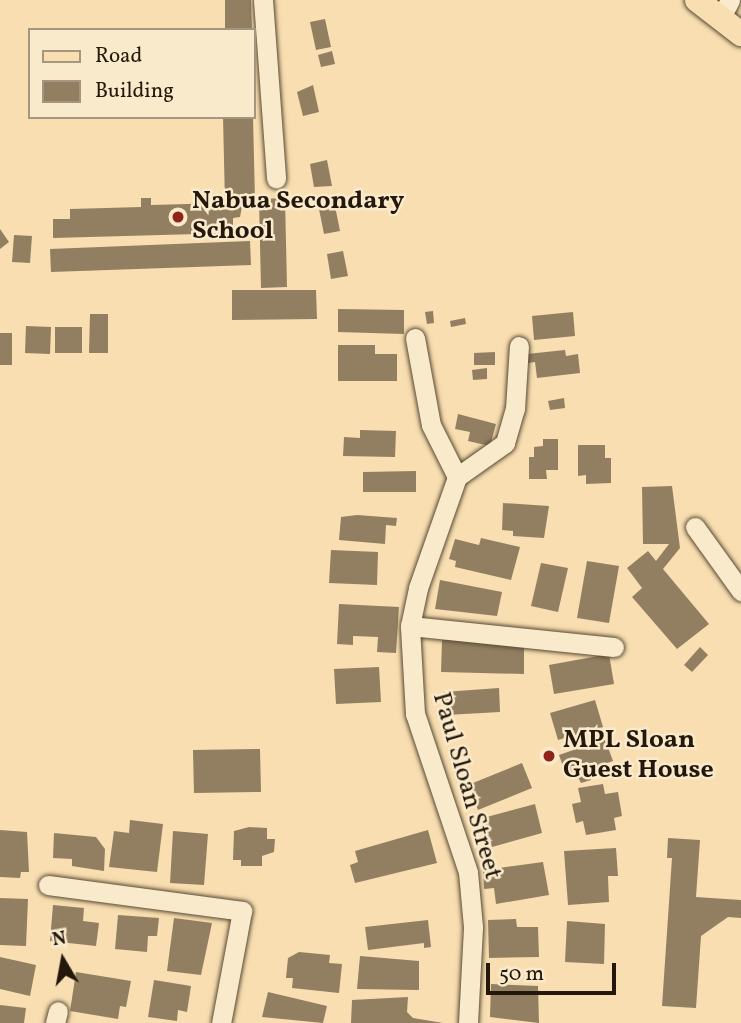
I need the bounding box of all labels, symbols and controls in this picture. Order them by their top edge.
legend [28,28,256,119]
text: Road [95,42,142,71]
text: Building [95,77,174,106]
place label: Nabua Secondary School [192,186,404,248]
marker: Nabua Secondary School [170,209,186,225]
street label: Paul Sloan Street [424,689,508,883]
place label: MPL Sloan Guest House [563,725,714,786]
marker: MPL Sloan Guest House [541,748,557,764]
north arrow [28,925,98,995]
text: N [50,925,68,953]
scale bar [489,950,618,994]
text: 50 m [499,960,544,989]

